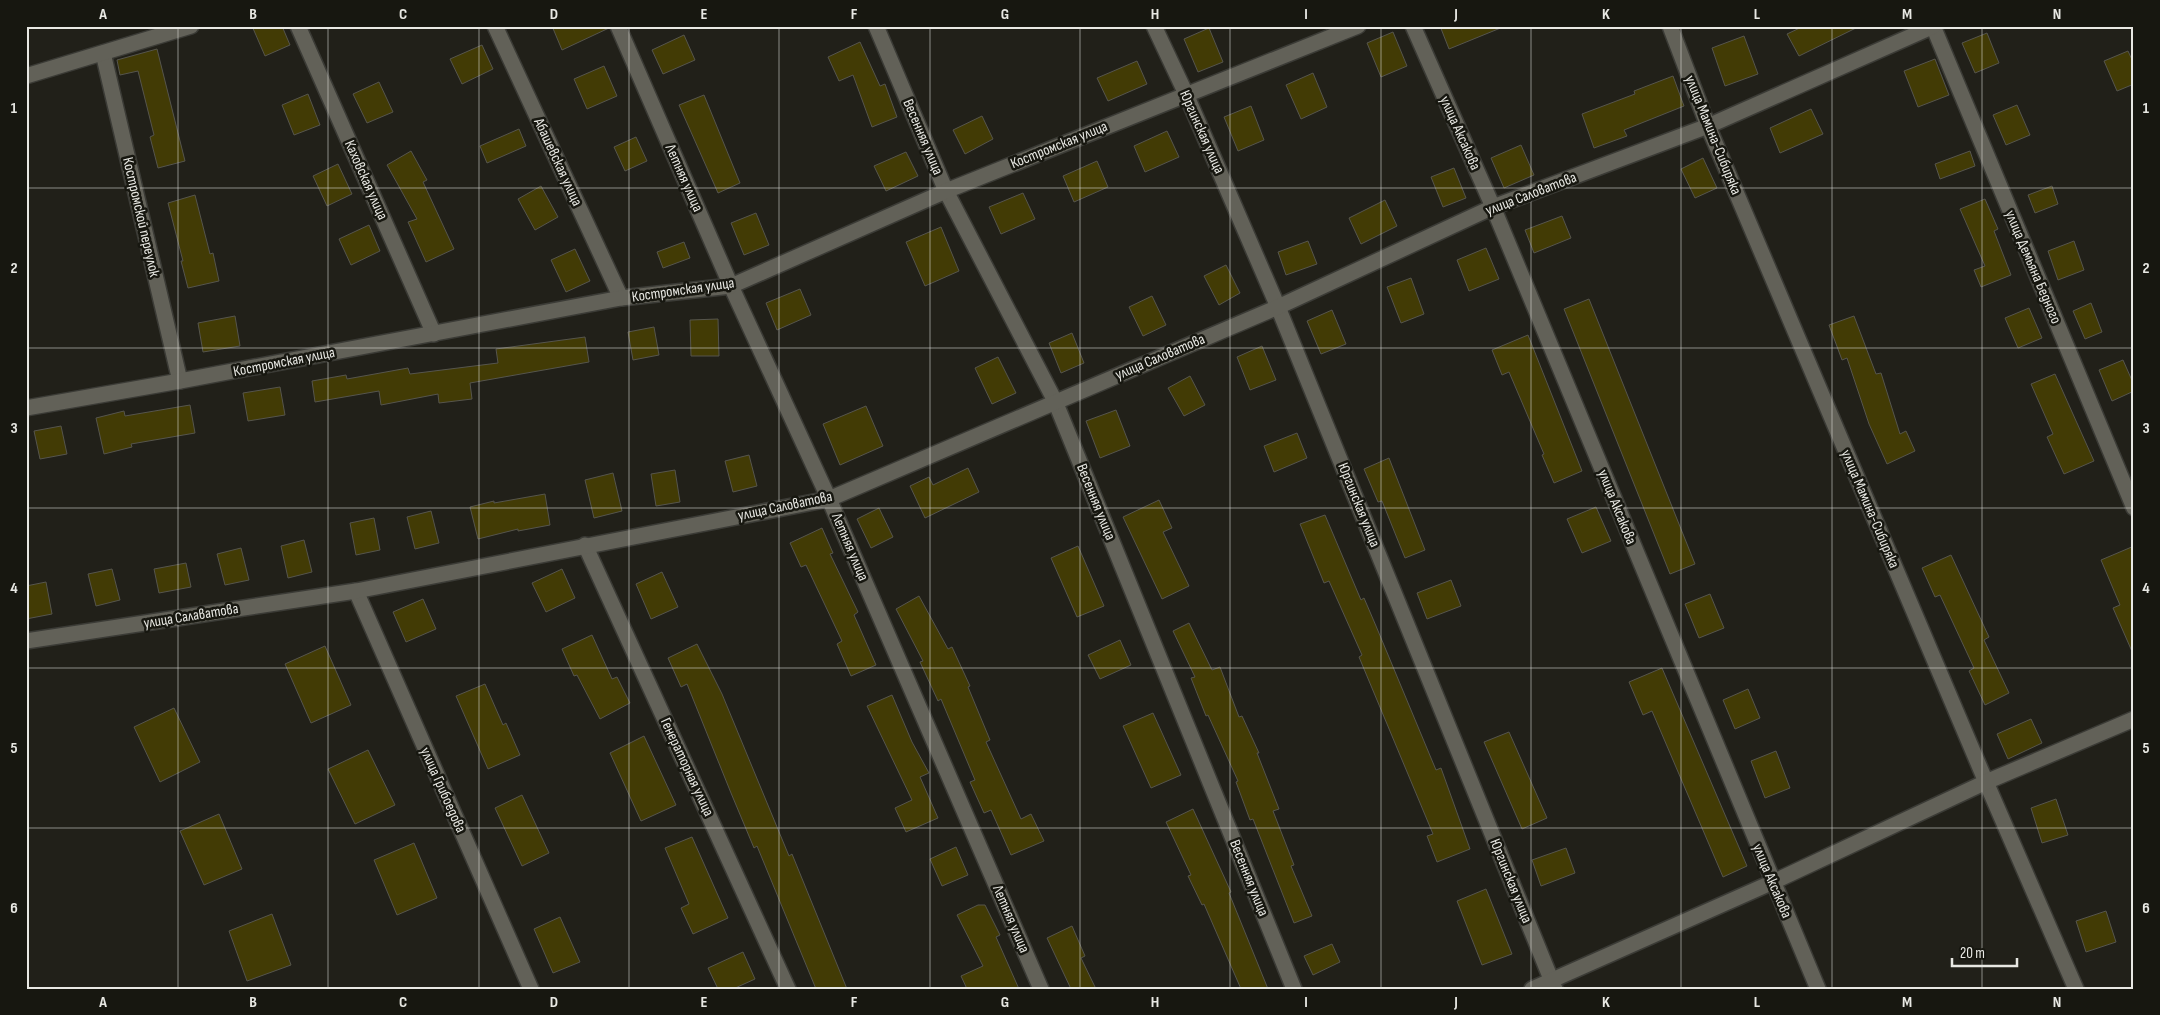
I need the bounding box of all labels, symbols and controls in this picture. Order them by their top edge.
text: A [98,5,107,24]
text: B [249,5,257,24]
text: C [399,5,407,24]
text: D [550,5,558,24]
text: E [701,5,708,24]
text: F [851,5,858,24]
text: G [1001,5,1009,24]
text: H [1151,5,1159,24]
text: I [1304,5,1308,24]
text: J [1453,5,1458,24]
text: K [1602,5,1610,24]
text: L [1754,5,1761,24]
text: M [1902,5,1912,24]
text: N [2053,5,2061,24]
street label: улица Мамина-Сибиряка [1680,73,1746,198]
street label: Юргинская улица [1175,87,1229,177]
street label: улица Аксакова [1435,93,1485,173]
street label: Весенняя улица [899,96,948,178]
text: 1 [11,99,18,118]
text: 1 [2143,99,2150,118]
street label: Абашевская улица [529,114,587,209]
street label: Костромская улица [1008,117,1111,173]
street label: Каховская улица [340,137,392,223]
street label: Летняя улица [660,140,707,215]
street label: Костромской переулок [118,155,164,279]
street label: улица Саловатова [1483,168,1579,220]
street label: улица Демьяна Бедного [2001,207,2065,327]
text: 2 [10,259,18,278]
text: 2 [2142,259,2150,278]
street label: Костромская улица [631,273,736,307]
street label: улица Саловатова [1112,329,1208,384]
street label: Костромская улица [232,343,337,381]
text: 3 [10,419,18,438]
text: 3 [2142,419,2150,438]
street label: улица Мамина-Сибиряка [1836,447,1904,571]
street label: Юргинская улица [1333,460,1385,550]
street label: Весенняя улица [1072,461,1120,543]
street label: улица Аксакова [1593,467,1641,547]
street label: улица Саловатова [736,487,834,525]
street label: Летняя улица [827,509,873,584]
text: 4 [10,579,18,598]
text: 4 [2142,579,2150,598]
street label: улица Салаватова [142,599,240,633]
street label: Генераторная улица [656,715,718,819]
text: 5 [10,739,18,758]
text: 5 [2142,739,2150,758]
street label: улица Грибоедова [416,744,470,836]
street label: Юргинская улица [1485,836,1537,926]
street label: Весенняя улица [1225,837,1273,919]
street label: улица Аксакова [1748,841,1796,921]
street label: Летняя улица [988,881,1034,956]
text: 6 [10,899,18,918]
text: 6 [2142,899,2150,918]
scale bar [1952,935,2018,967]
text: 20 m [1960,944,1985,963]
text: A [98,993,107,1012]
text: B [249,993,257,1012]
text: C [399,993,407,1012]
text: D [550,993,558,1012]
text: E [701,993,708,1012]
text: F [851,993,858,1012]
text: G [1001,993,1009,1012]
text: H [1151,993,1159,1012]
text: I [1304,993,1308,1012]
text: J [1453,993,1458,1012]
text: K [1602,993,1610,1012]
text: L [1754,993,1761,1012]
text: M [1902,993,1912,1012]
text: N [2053,993,2061,1012]

